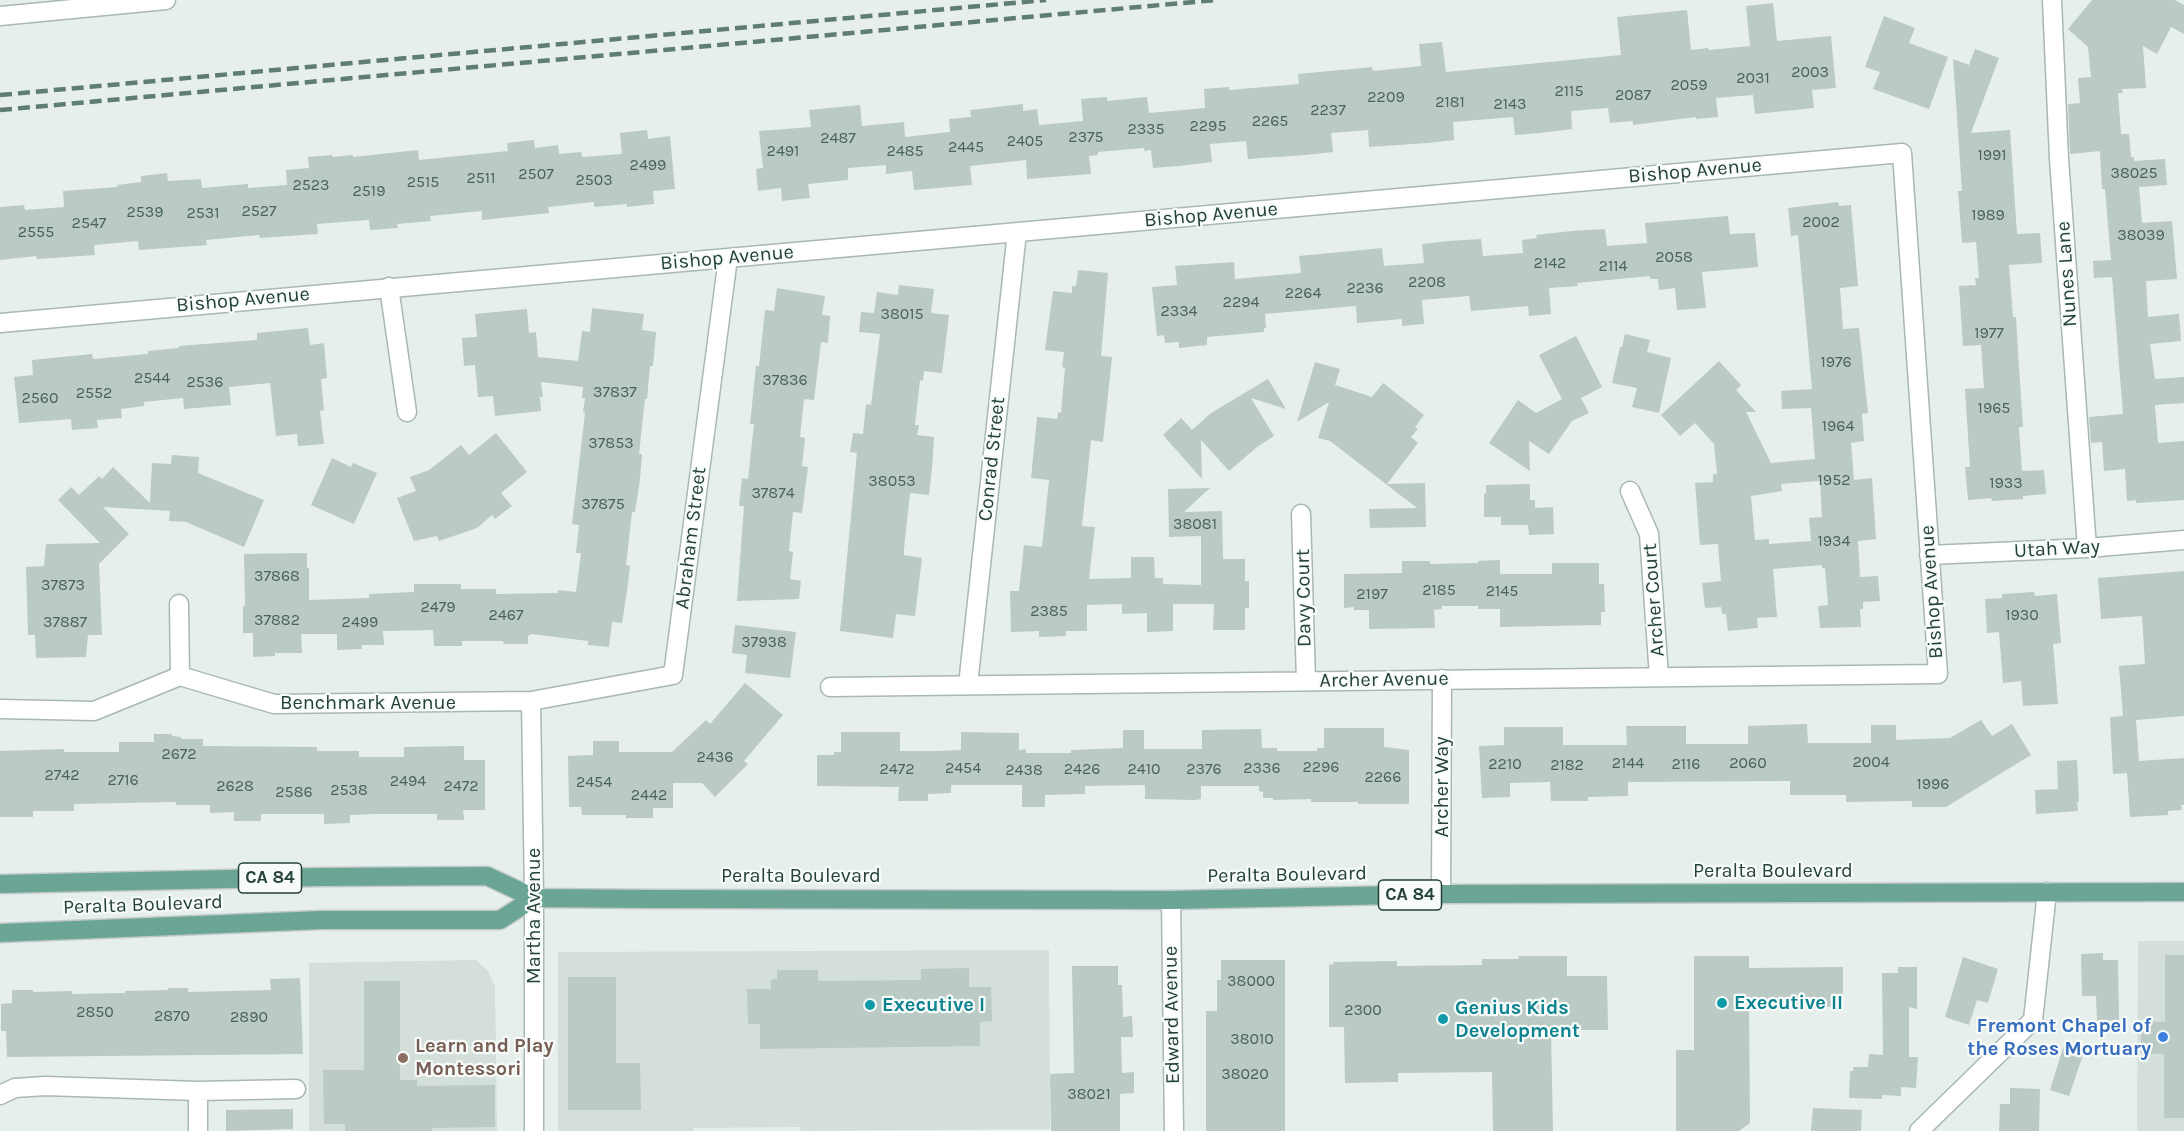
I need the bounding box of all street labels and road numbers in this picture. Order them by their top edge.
street label: Bishop Avenue [1627,153,1763,189]
street label: Bishop Avenue [1143,197,1279,233]
street label: Nunes Lane [2051,220,2083,328]
street label: Bishop Avenue [659,240,795,276]
street label: Bishop Avenue [175,282,311,318]
street label: Conrad Street [974,396,1010,522]
street label: Abraham Street [670,466,712,610]
street label: Bishop Avenue [1915,524,1949,660]
street label: Utah Way [2013,535,2101,563]
street label: Archer Court [1638,543,1670,657]
street label: Davy Court [1291,549,1317,647]
street label: Archer Avenue [1319,667,1449,693]
street label: Benchmark Avenue [280,691,456,715]
street label: Archer Way [1430,737,1454,837]
street label: Martha Avenue [522,848,546,984]
street label: Peralta Boulevard [1693,859,1853,883]
street label: Peralta Boulevard [1207,862,1367,888]
road number: CA 84 [238,863,302,893]
street label: Peralta Boulevard [721,864,881,888]
road number: CA 84 [1378,880,1442,910]
street label: Peralta Boulevard [63,890,223,920]
street label: Edward Avenue [1159,946,1185,1084]

